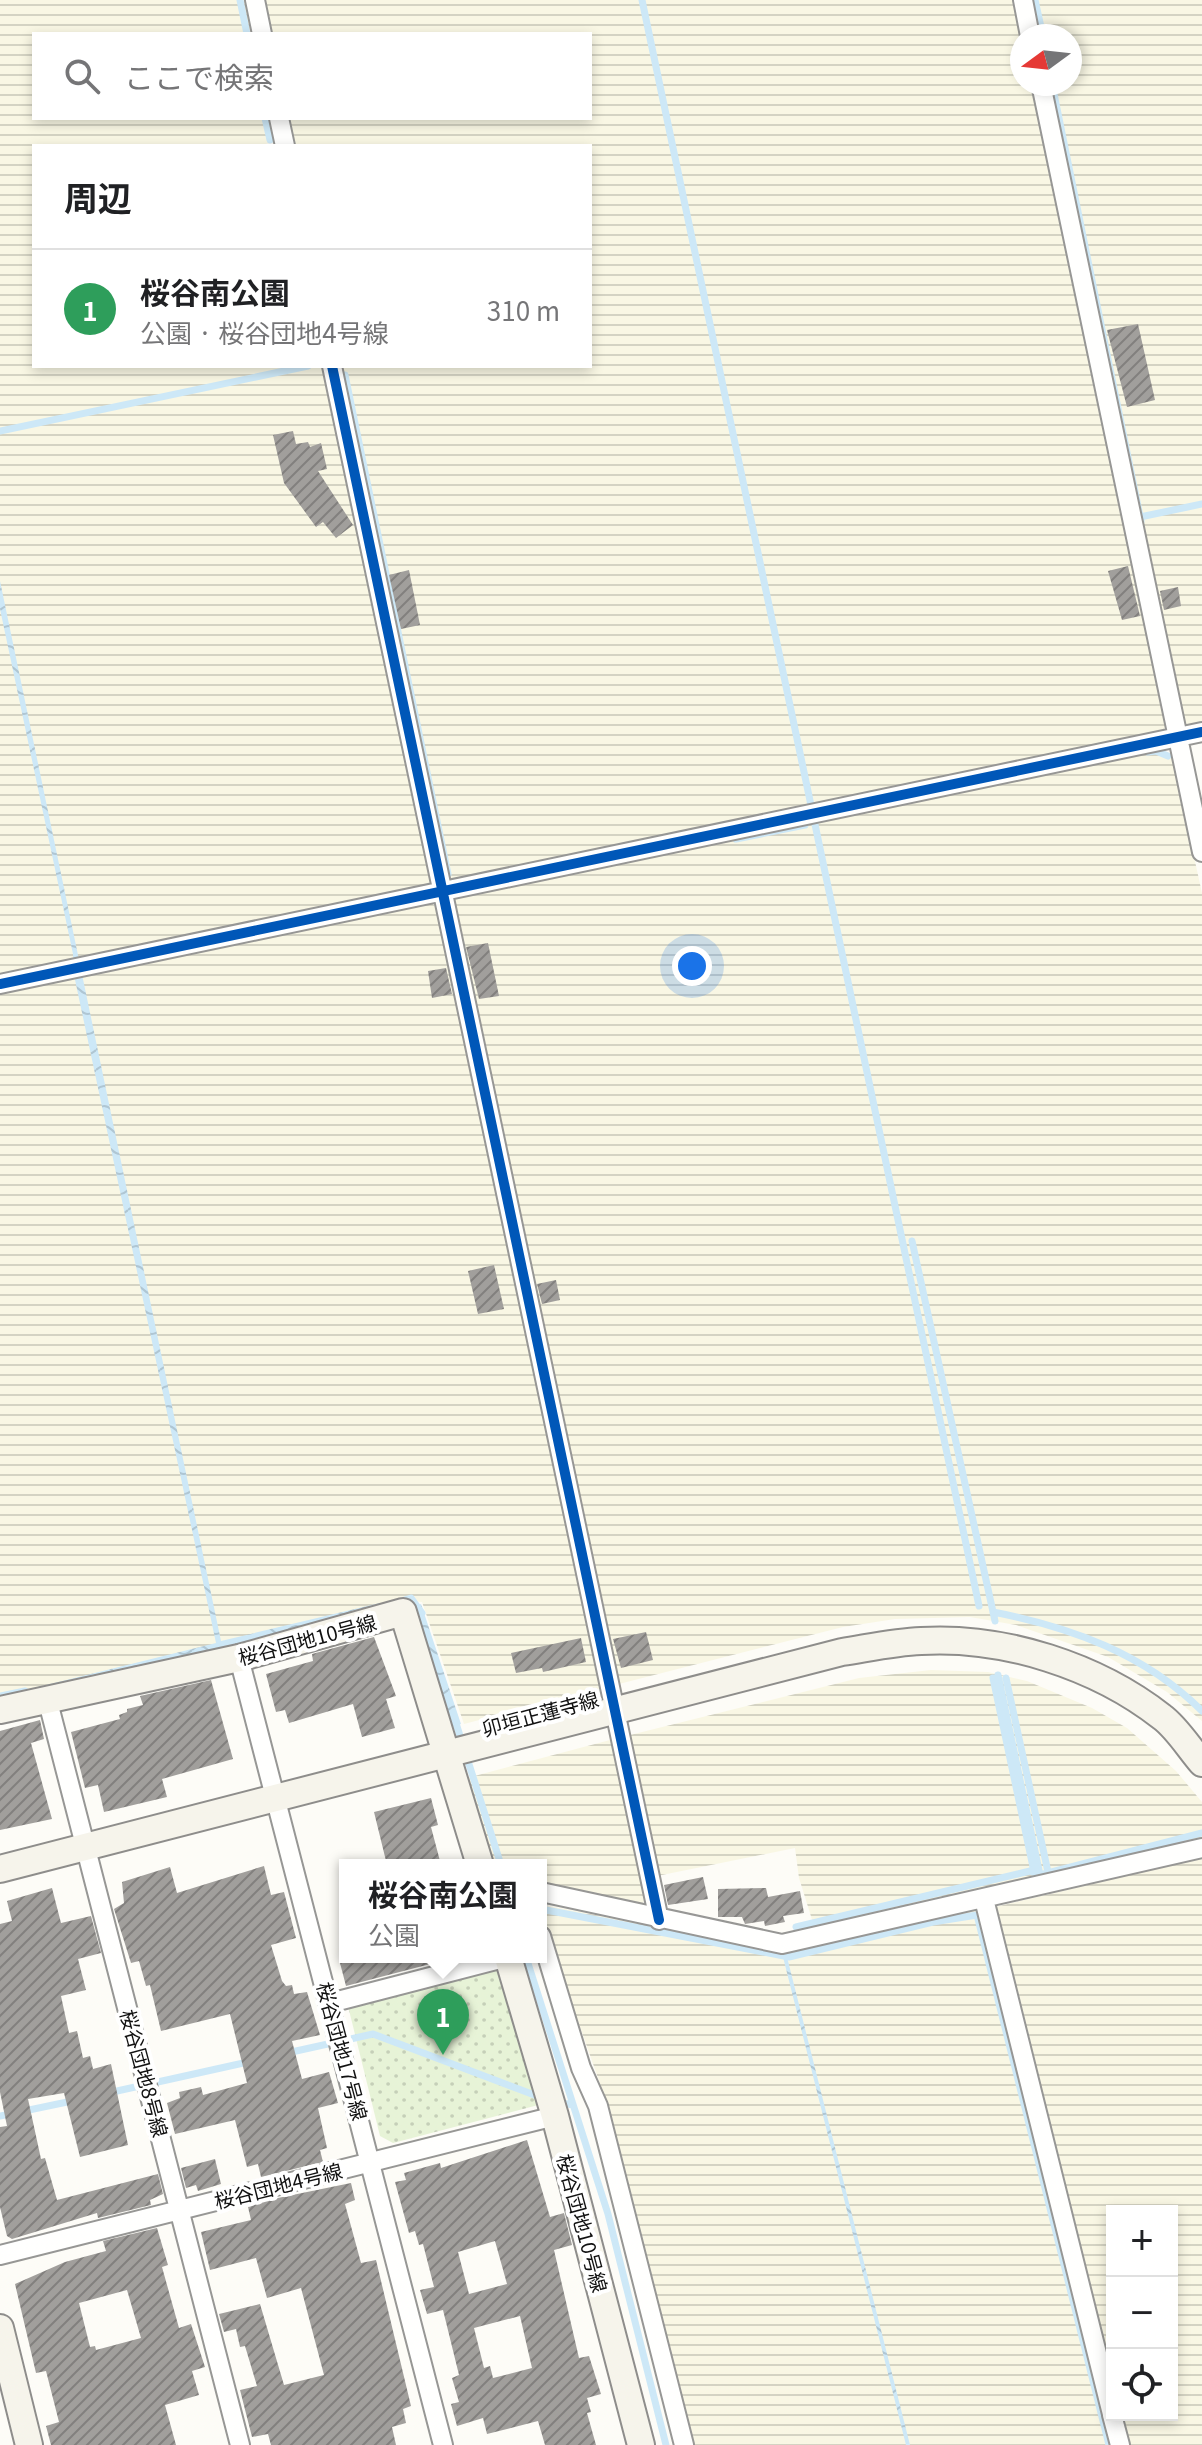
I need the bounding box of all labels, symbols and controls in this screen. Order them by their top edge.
north arrow [1010,24,1082,96]
search box [32,32,592,120]
icon: search [60,54,104,98]
text: ここで検索 [124,54,274,98]
text: 周辺 [64,172,132,221]
text: 桜谷南公園 [140,269,290,313]
text: 1 [82,291,98,328]
text: 310 m [487,291,560,328]
text: 公園 · 桜谷団地4号線 [140,313,389,350]
your location [672,946,712,986]
street label: 桜谷団地10号線 [235,1607,379,1671]
street label: 卯垣正蓮寺線 [478,1683,602,1743]
popup [339,1859,547,1963]
text: 桜谷南公園 [368,1871,518,1915]
text: 公園 [368,1915,420,1952]
street label: 桜谷団地17号線 [311,1979,375,2123]
pin: 1 [417,1989,469,2055]
street label: 桜谷団地8号線 [114,2006,176,2140]
street label: 桜谷団地10号線 [551,2151,615,2295]
street label: 桜谷団地4号線 [211,2155,345,2215]
map controls [1106,2205,1178,2421]
button: + [1106,2205,1178,2277]
button: − [1106,2277,1178,2349]
button: locate [1106,2349,1178,2421]

